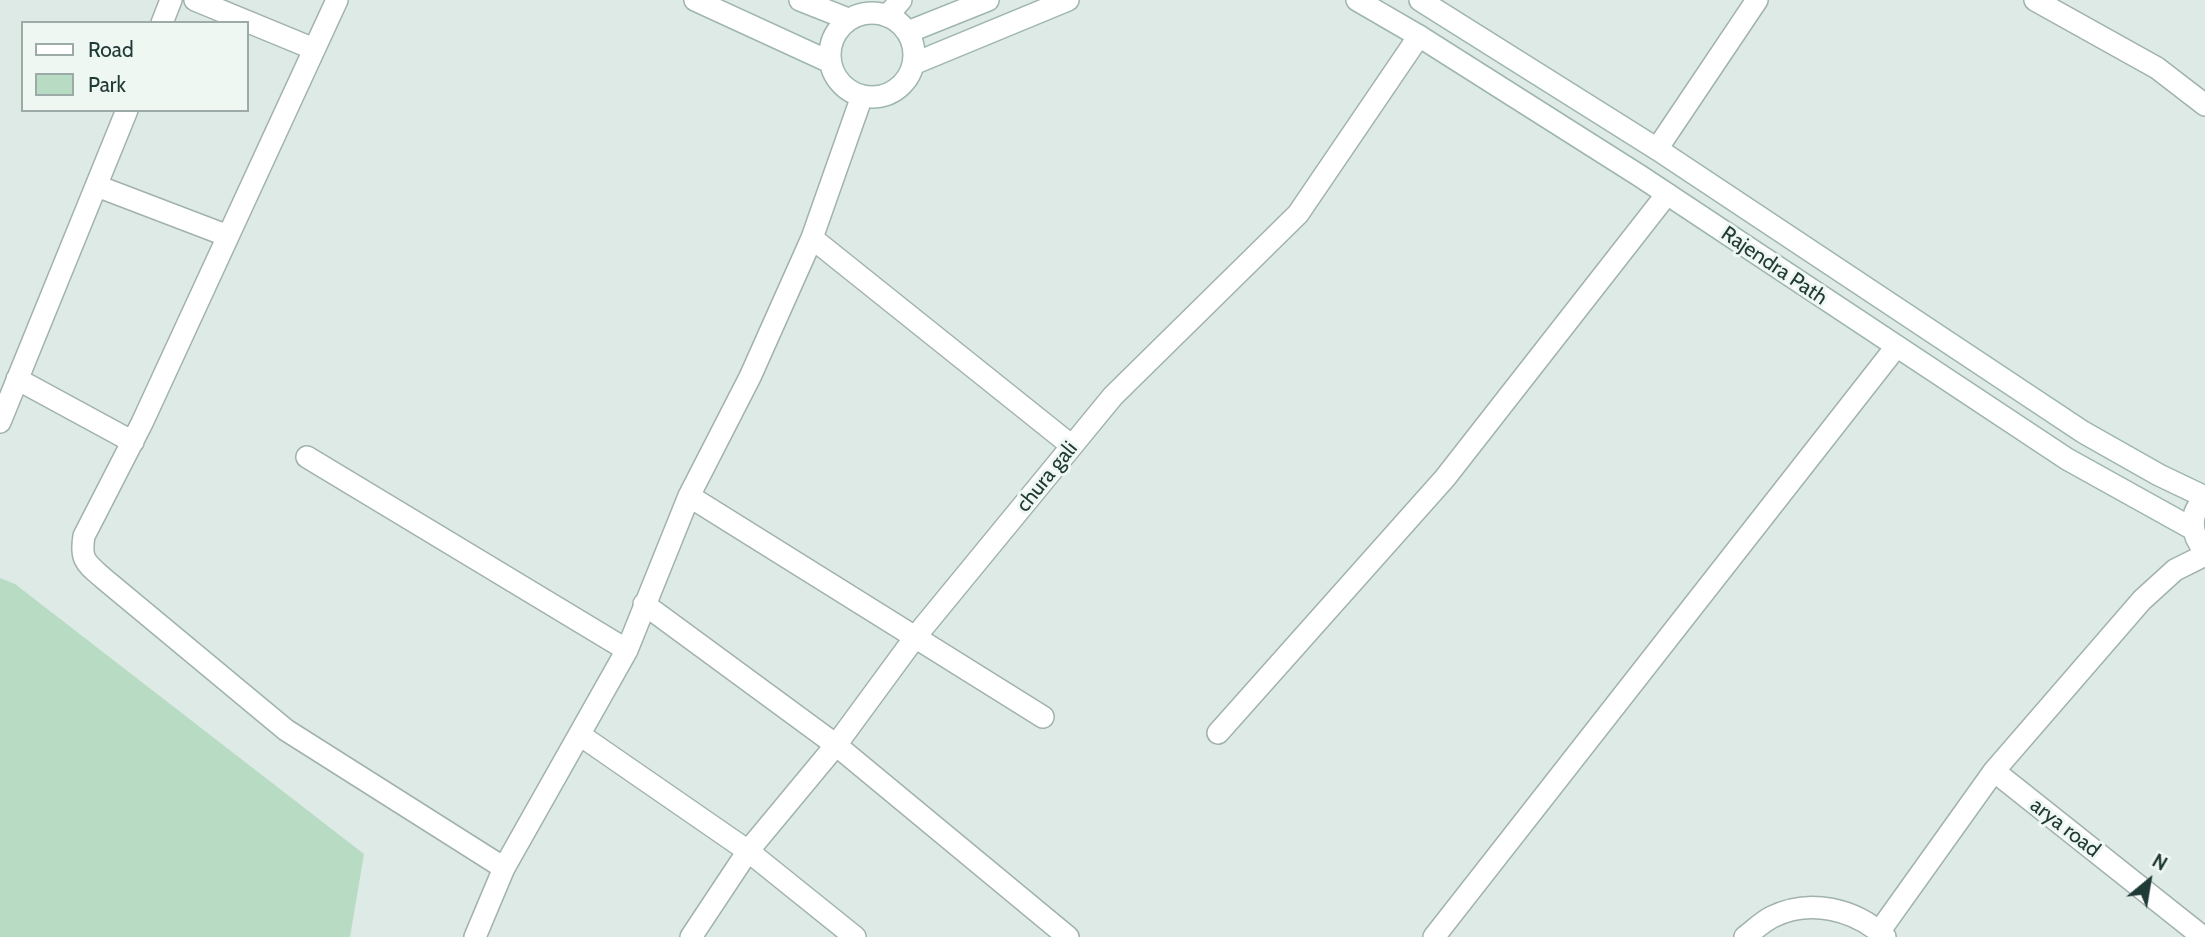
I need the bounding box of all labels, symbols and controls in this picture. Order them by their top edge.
legend [21,21,248,112]
text: Road [88,37,134,62]
text: Park [88,72,126,97]
street label: Rajendra Path [1716,221,1832,311]
street label: chura gali [1011,437,1083,517]
street label: arya road [2025,793,2105,863]
north arrow [2114,846,2184,916]
text: N [2148,849,2171,876]

